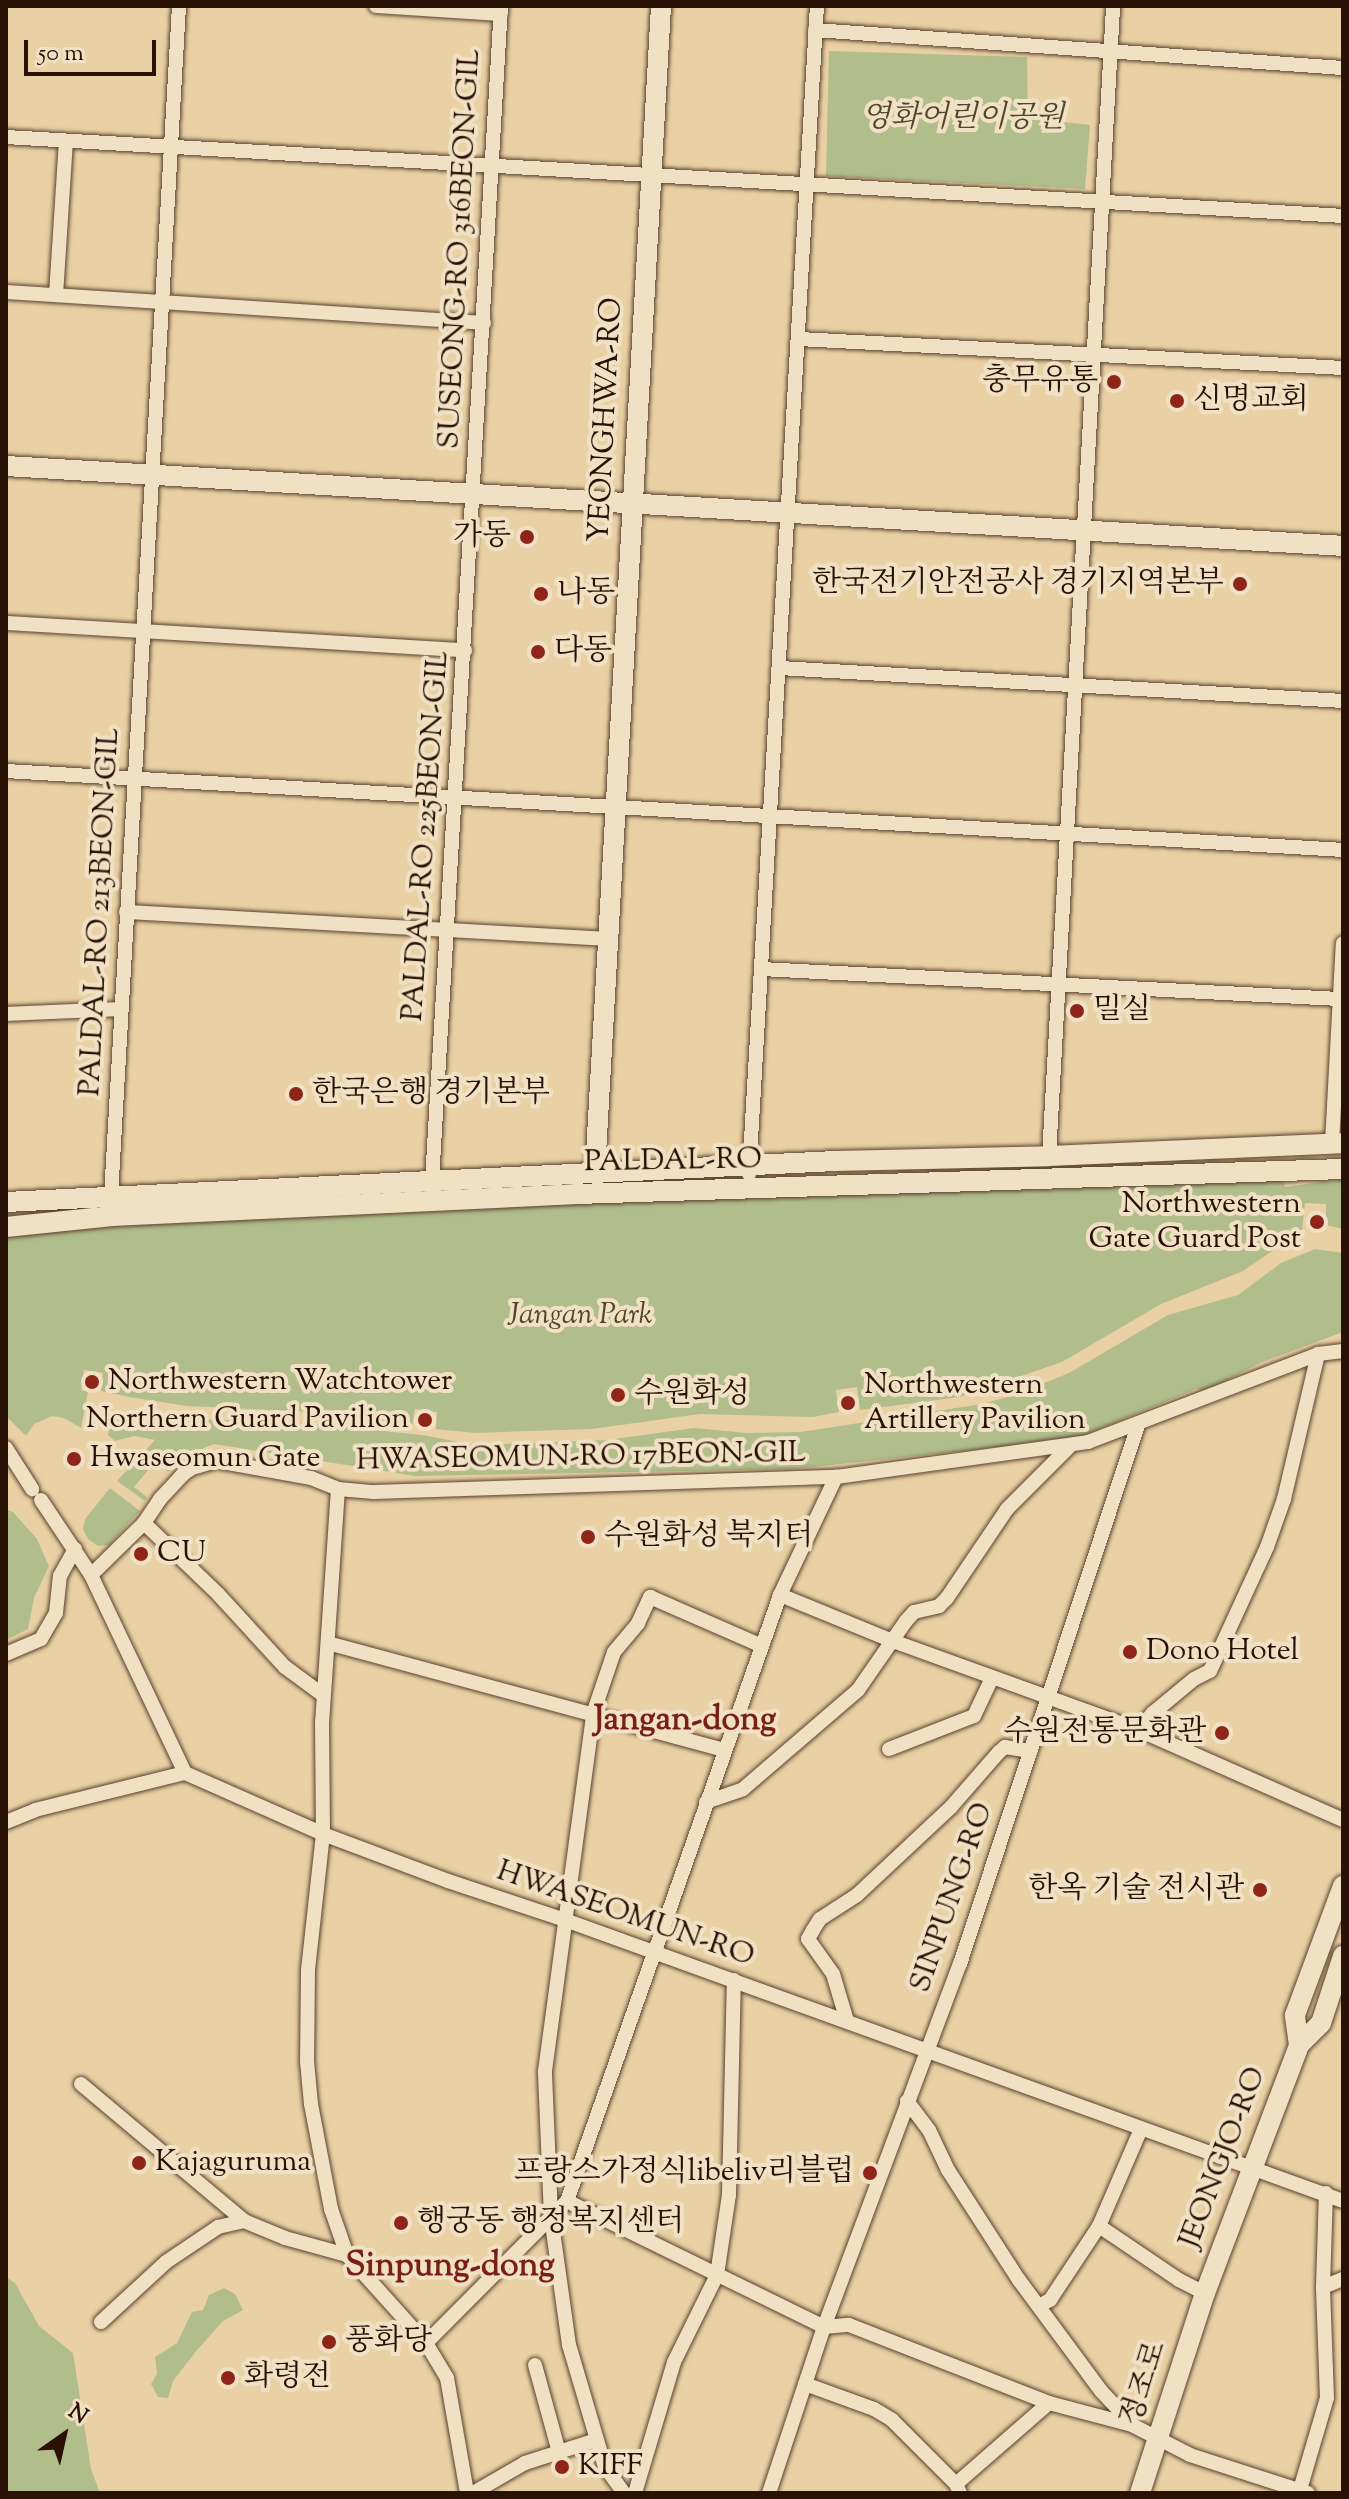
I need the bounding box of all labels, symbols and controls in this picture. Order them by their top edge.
scale bar [28,24,160,74]
text: 50 m [38,37,84,71]
street label: SUSEONG-RO 316BEON-GIL [433,48,489,450]
park label: 영화어린이공원 [862,101,1064,137]
street label: YEONGHWA-RO [583,297,631,543]
place label: 충무유통 [982,364,1098,400]
marker: 충무유통 [1105,373,1123,391]
place label: 신명교회 [1193,383,1309,419]
marker: 신명교회 [1168,392,1186,410]
place label: 가동 [453,519,511,555]
marker: 가동 [518,528,536,546]
place label: 한국전기안전공사 경기지역본부 [812,566,1224,602]
marker: 한국전기안전공사 경기지역본부 [1231,575,1249,593]
place label: 나동 [557,576,615,612]
marker: 나동 [532,585,550,603]
place label: 다동 [554,634,612,670]
marker: 다동 [529,643,547,661]
street label: PALDAL-RO 225BEON-GIL [396,650,458,1022]
street label: PALDAL-RO 213BEON-GIL [73,727,129,1097]
place label: 밀실 [1093,993,1151,1029]
marker: 밀실 [1068,1002,1086,1020]
place label: 한국은행 경기본부 [312,1076,550,1112]
marker: 한국은행 경기본부 [287,1085,305,1103]
street label: PALDAL-RO [584,1142,762,1182]
place label: Northwestern Gate Guard Post [1088,1187,1301,1258]
marker: Northwestern Gate Guard Post [1308,1213,1326,1231]
park label: Jangan Park [508,1298,652,1334]
place label: Northwestern Watchtower [108,1364,452,1400]
place label: Northwestern Artillery Pavilion [864,1368,1086,1438]
marker: Northwestern Watchtower [83,1373,101,1391]
place label: 수원화성 [634,1377,750,1413]
marker: 수원화성 [609,1386,627,1404]
marker: Northwestern Artillery Pavilion [839,1394,857,1412]
place label: Northern Guard Pavilion [86,1402,409,1438]
marker: Northern Guard Pavilion [416,1411,434,1429]
street label: HWASEOMUN-RO 17BEON-GIL [356,1436,806,1480]
place label: Hwaseomun Gate [90,1441,320,1477]
marker: Hwaseomun Gate [65,1450,83,1468]
place label: 수원화성 북지터 [604,1519,813,1555]
marker: 수원화성 북지터 [579,1528,597,1546]
place label: CU [157,1536,206,1572]
marker: CU [132,1545,150,1563]
place label: Dono Hotel [1146,1634,1299,1670]
marker: Dono Hotel [1121,1643,1139,1661]
district label: Jangan-dong [594,1701,776,1741]
place label: 수원전통문화관 [1003,1715,1206,1751]
marker: 수원전통문화관 [1213,1724,1231,1742]
street label: SINPUNG-RO [904,1799,1002,1997]
street label: HWASEOMUN-RO [492,1854,758,1976]
place label: 한옥 기술 전시관 [1028,1872,1244,1908]
marker: 한옥 기술 전시관 [1251,1881,1269,1899]
street label: JEONGJO-RO [1173,2062,1275,2254]
place label: Kajaguruma [155,2145,311,2181]
marker: Kajaguruma [130,2154,148,2172]
place label: 프랑스가정식libeliv리블럽 [514,2155,854,2191]
marker: 프랑스가정식libeliv리블럽 [861,2164,879,2182]
place label: 행궁동 행정복지센터 [417,2205,684,2241]
marker: 행궁동 행정복지센터 [392,2214,410,2232]
district label: Sinpung-dong [345,2247,555,2287]
place label: 풍화당 [345,2324,432,2360]
marker: 풍화당 [320,2333,338,2351]
street label: 정조로 [1114,2337,1176,2431]
place label: 화령전 [244,2360,331,2396]
marker: 화령전 [219,2369,237,2387]
north arrow [24,2395,104,2475]
text: N [61,2397,94,2433]
place label: KIFF [578,2449,643,2485]
marker: KIFF [553,2458,571,2476]

